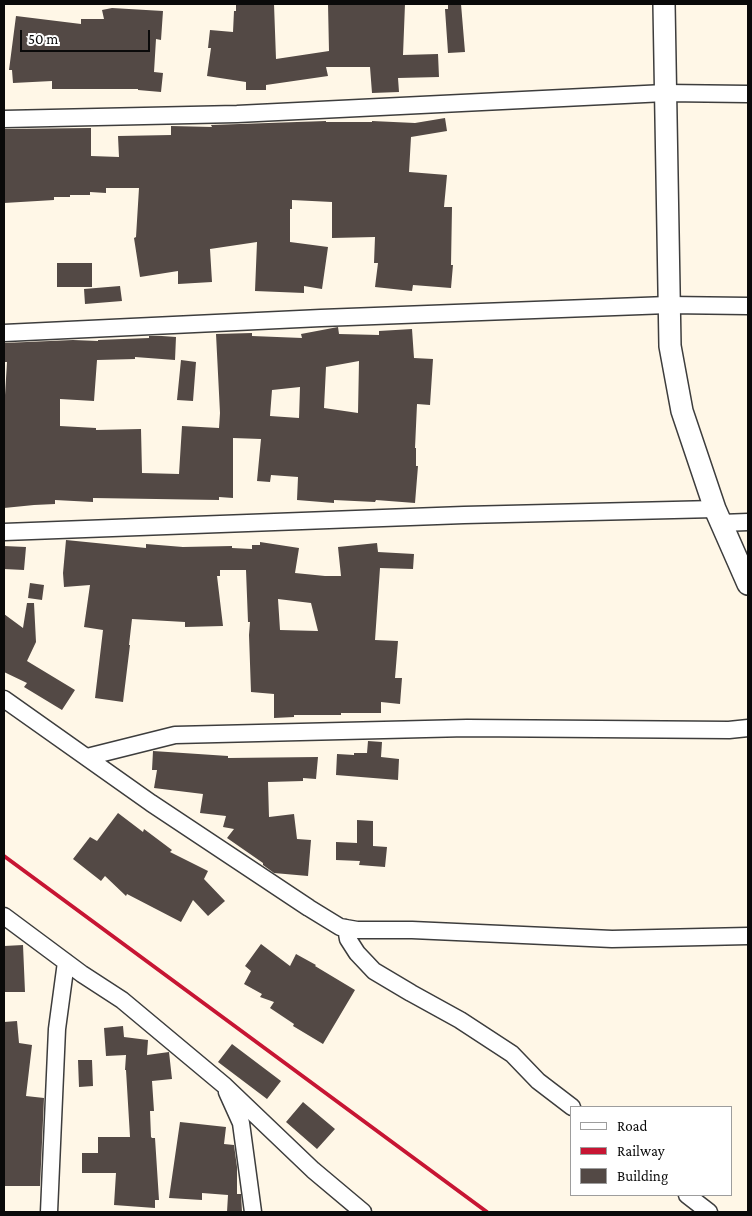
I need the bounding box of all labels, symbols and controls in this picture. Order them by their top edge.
scale bar [22,20,152,52]
text: 50 m [28,31,58,47]
legend [570,1106,732,1196]
text: Road [617,1118,647,1134]
text: Railway [617,1143,665,1159]
text: Building [617,1168,668,1184]

